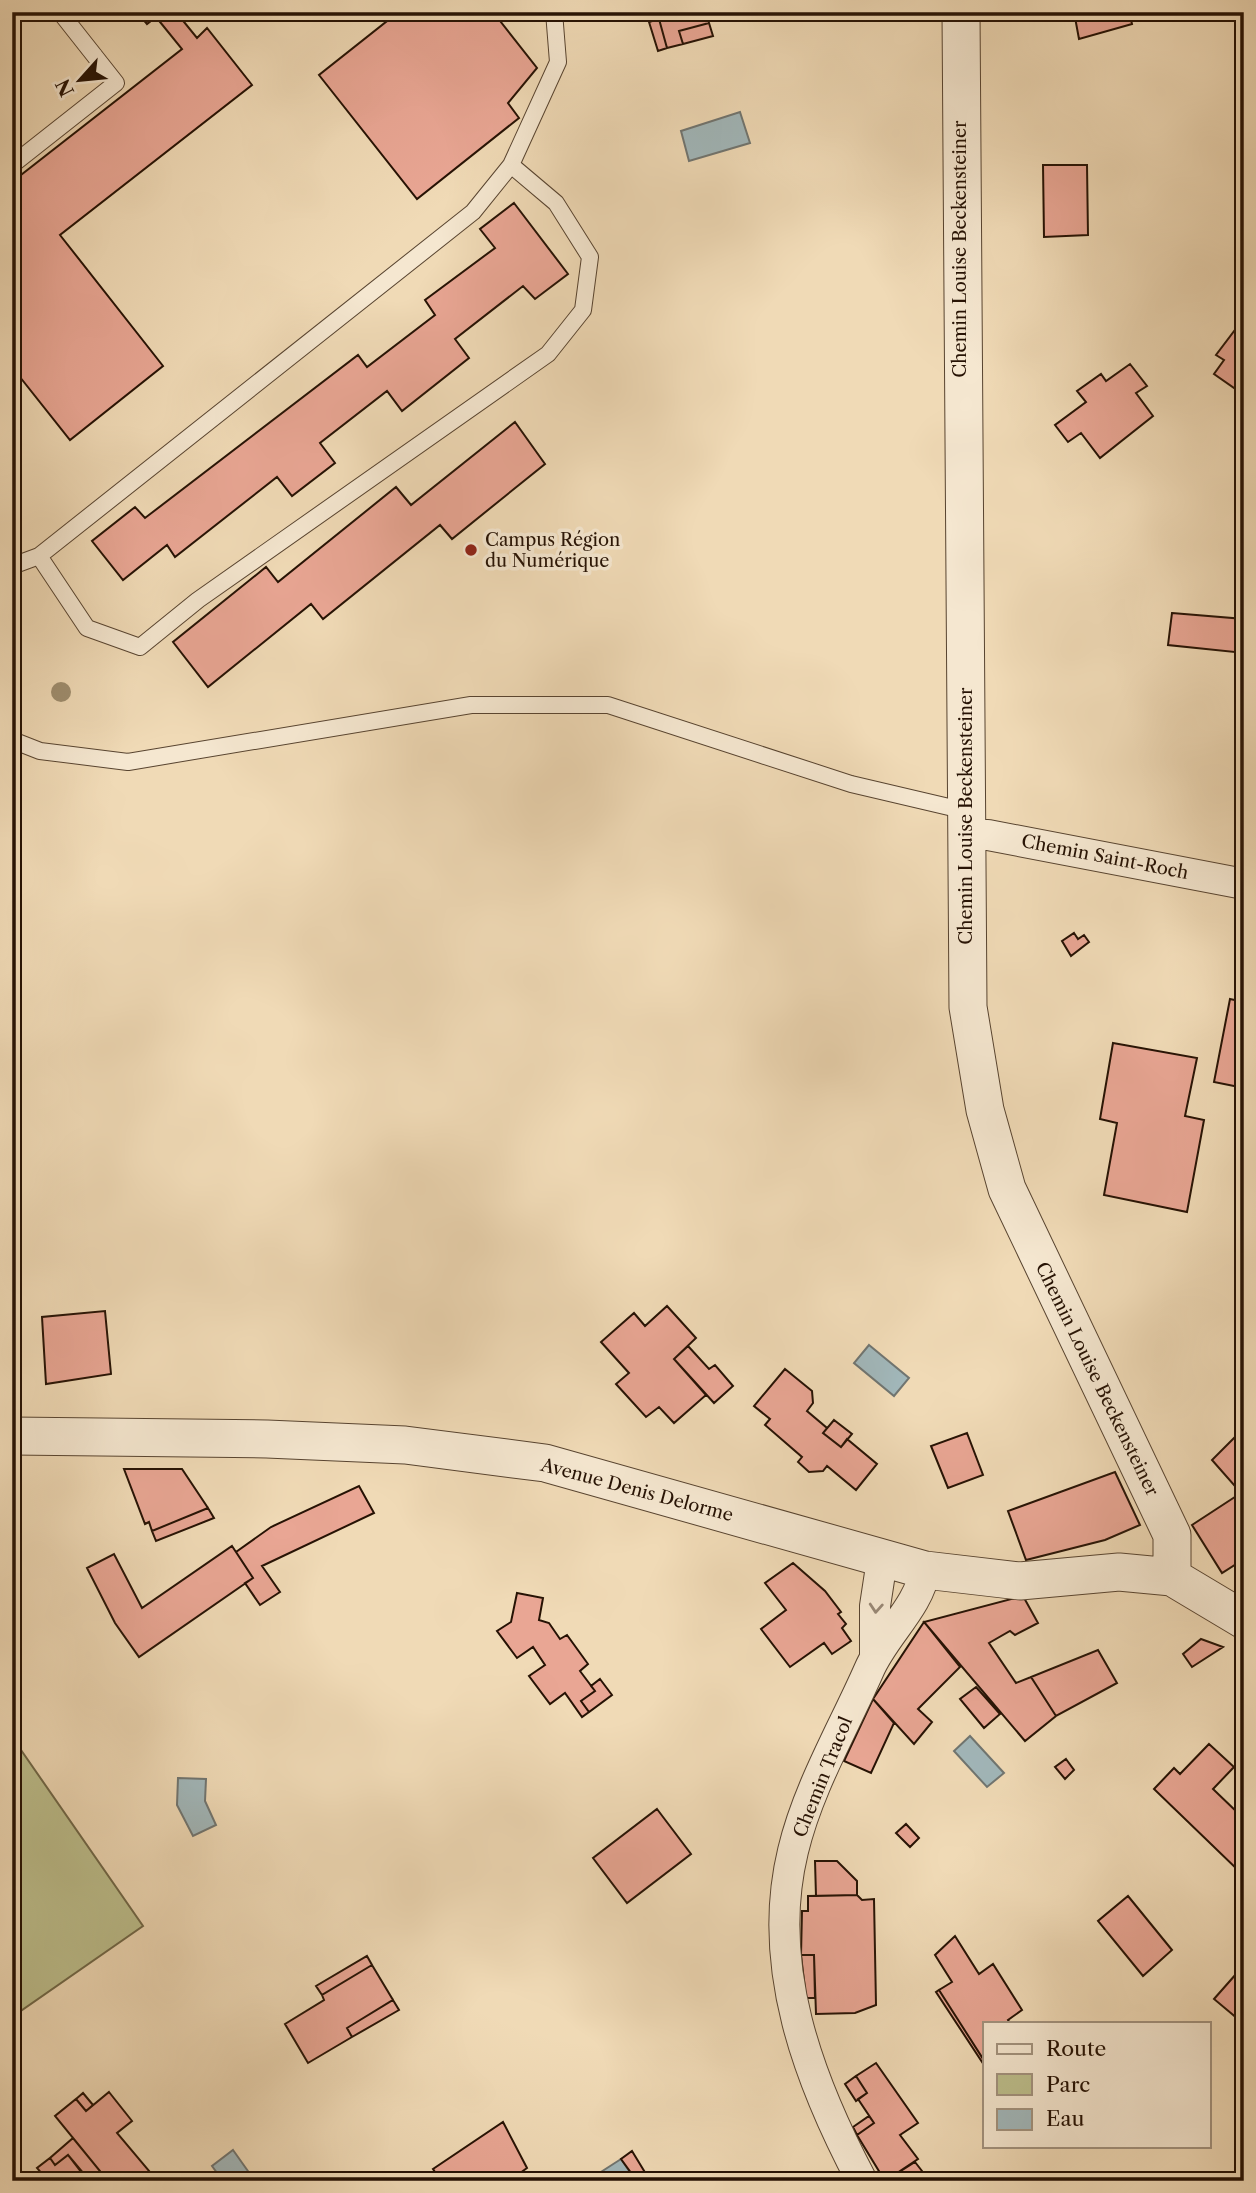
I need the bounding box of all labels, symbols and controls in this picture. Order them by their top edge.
north arrow [46,46,116,116]
text: N [51,75,79,100]
street label: Chemin Louise Beckensteiner [949,120,971,378]
place label: Campus Région du Numérique [485,529,620,572]
marker: Campus Région du Numérique [463,542,479,558]
street label: Chemin Louise Beckensteiner [955,687,977,945]
street label: Chemin Saint-Roch [1020,830,1190,884]
street label: Chemin Louise Beckensteiner [1031,1259,1163,1500]
street label: Avenue Denis Delorme [537,1453,736,1526]
one-way arrow [869,1603,884,1614]
street label: Chemin Tracol [789,1713,857,1841]
legend [983,2022,1210,2148]
text: Route [1046,2036,1106,2061]
text: Parc [1046,2072,1090,2097]
text: Eau [1046,2106,1085,2131]

